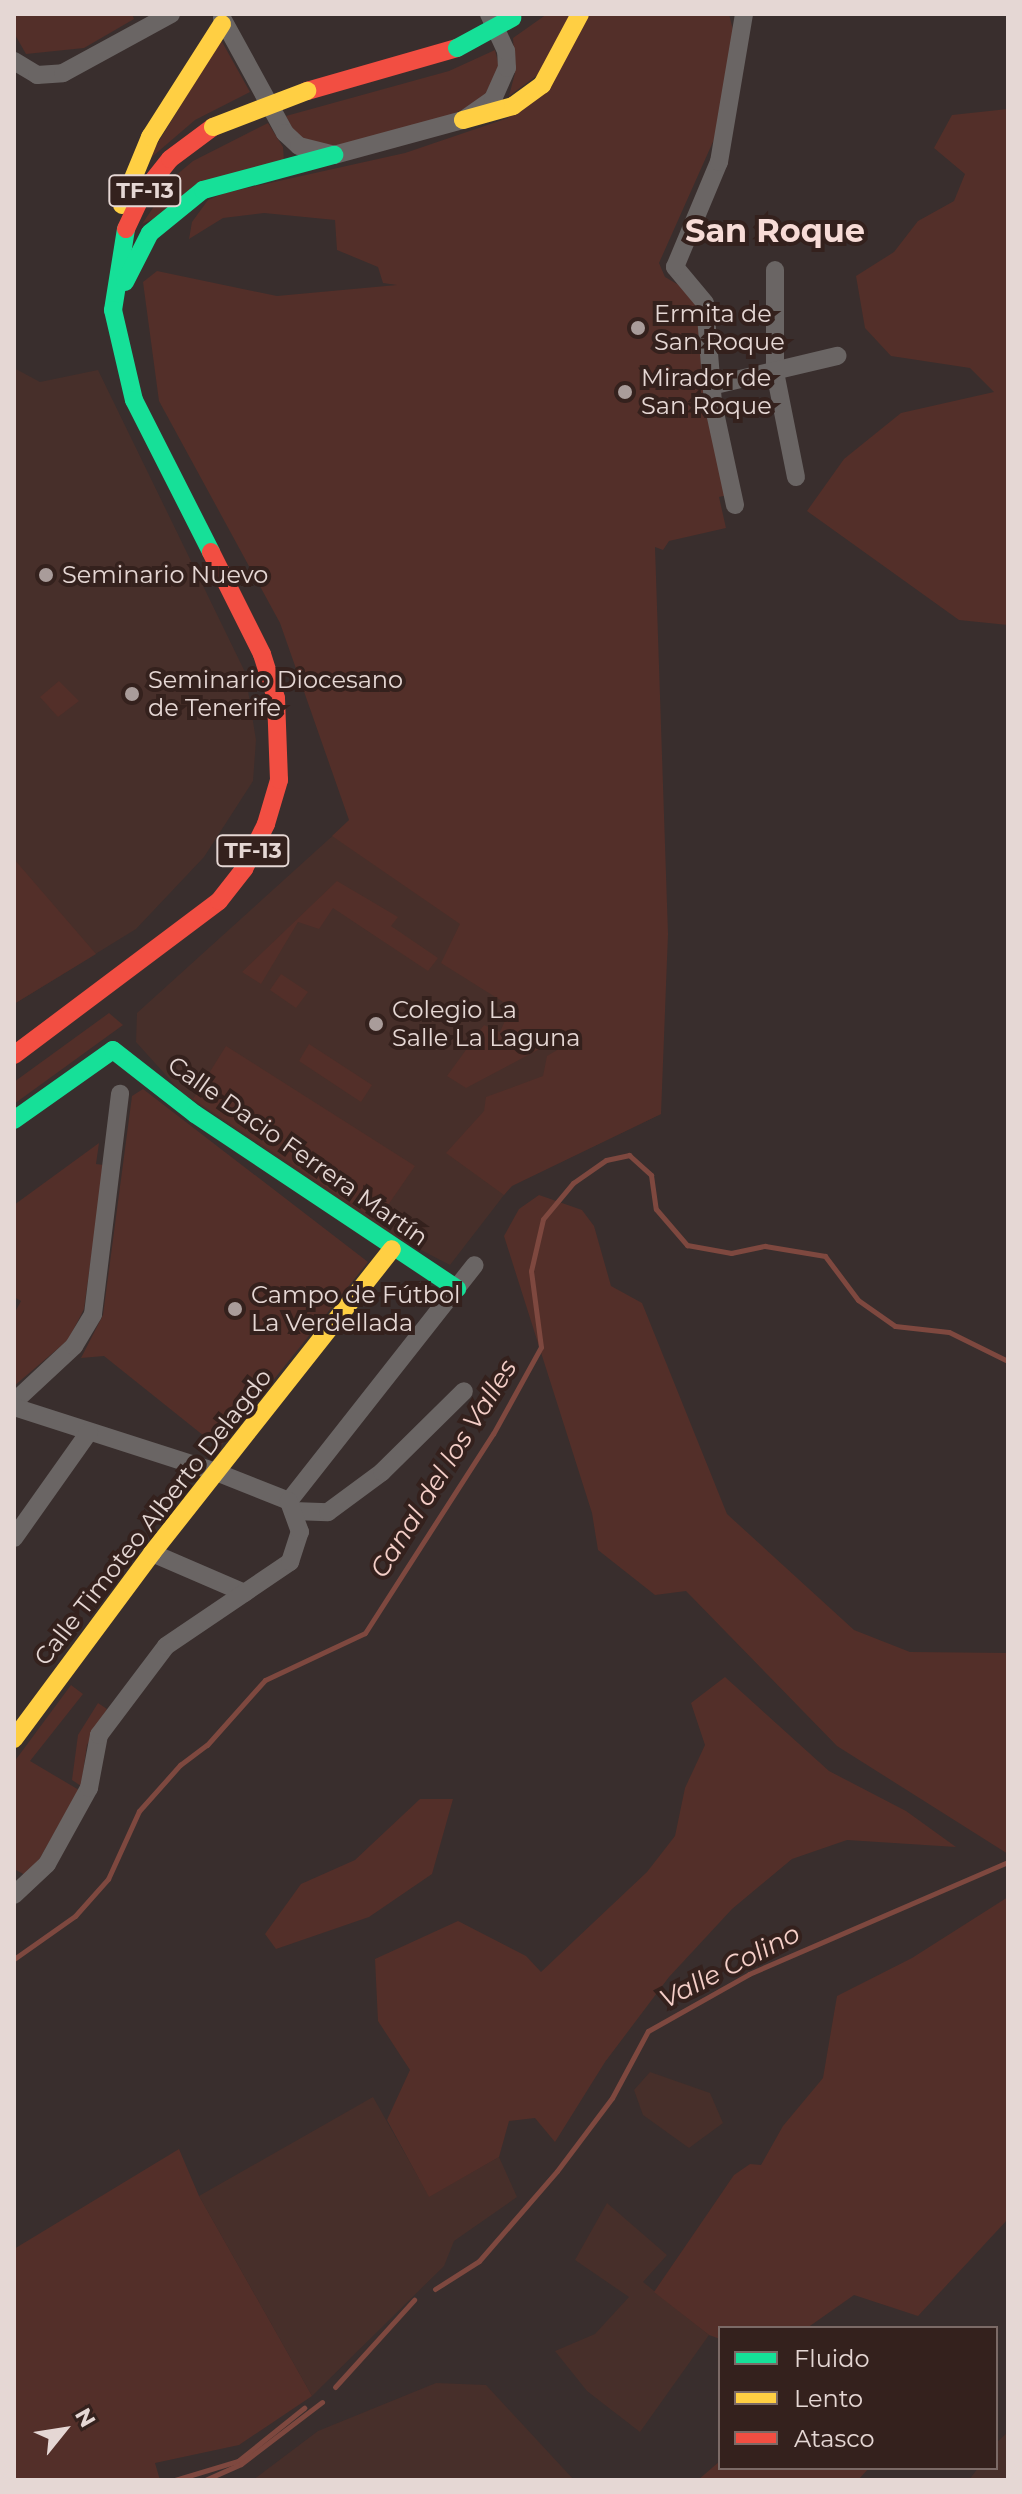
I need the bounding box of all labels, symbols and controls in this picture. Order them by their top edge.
road number: TF-13 [107,173,183,209]
district label: San Roque [685,212,865,250]
place label: Ermita de San Roque [654,300,785,356]
marker: Ermita de San Roque [629,319,647,337]
place label: Mirador de San Roque [641,364,772,420]
marker: Mirador de San Roque [616,383,634,401]
place label: Seminario Nuevo [62,561,268,589]
marker: Seminario Nuevo [37,566,55,584]
place label: Seminario Diocesano de Tenerife [148,666,403,722]
marker: Seminario Diocesano de Tenerife [123,685,141,703]
road number: TF-13 [215,833,291,869]
place label: Colegio La Salle La Laguna [392,996,580,1052]
marker: Colegio La Salle La Laguna [367,1015,385,1033]
street label: Calle Dacio Ferrera Martín [162,1050,434,1252]
place label: Campo de Fútbol La Verdellada [251,1281,461,1337]
marker: Campo de Fútbol La Verdellada [226,1300,244,1318]
water label: Canal del los Valles [364,1354,524,1584]
street label: Calle Timoteo Alberto Delagdo [28,1363,278,1671]
water label: Valle Colino [655,1918,805,2016]
legend [718,2326,998,2470]
text: Fluido [794,2344,870,2373]
text: Lento [794,2384,863,2413]
north arrow [24,2390,104,2470]
text: N [69,2403,101,2432]
text: Atasco [794,2424,875,2453]

